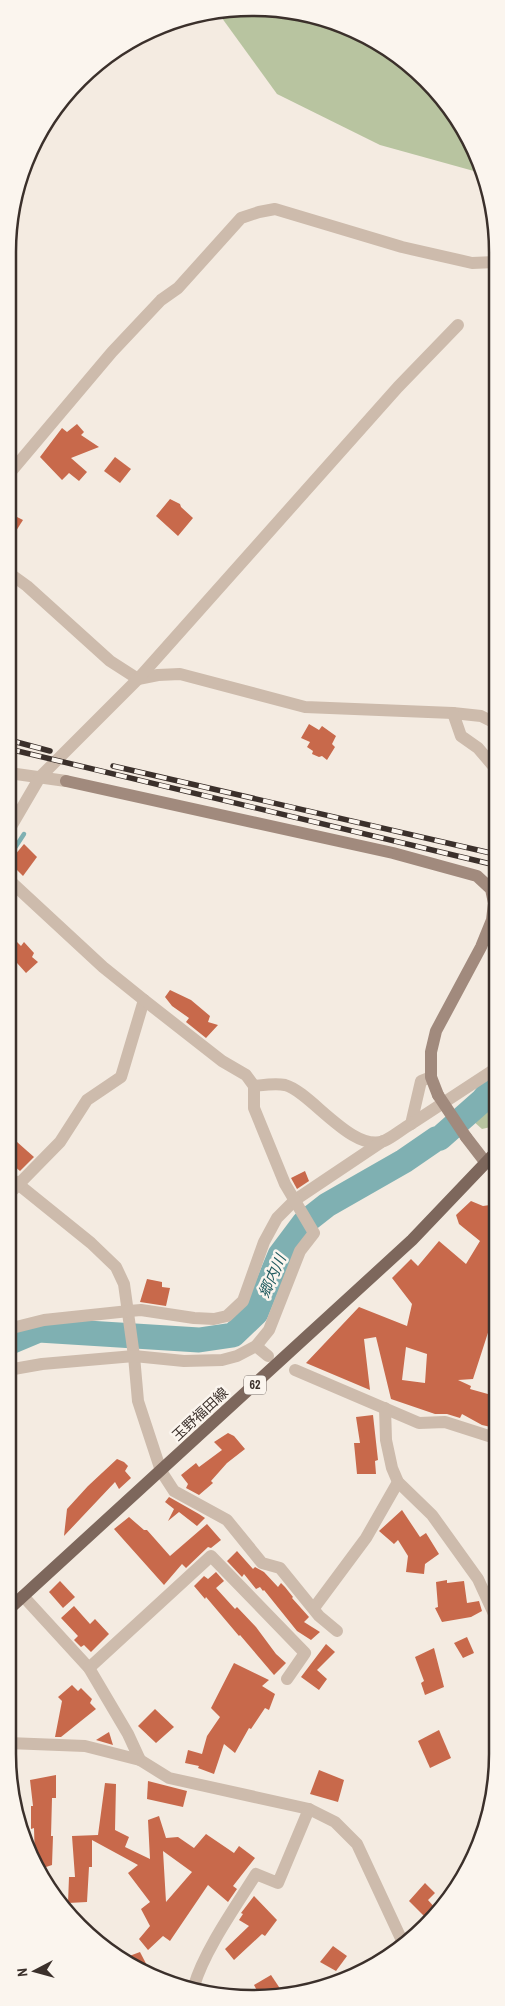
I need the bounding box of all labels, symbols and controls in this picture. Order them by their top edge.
water label: 郷内川 [253,1249,292,1301]
road number: 62 [244,1376,266,1394]
street label: 玉野福田線 [168,1384,232,1444]
north arrow [10,1946,60,1996]
text: N [13,1967,31,1977]

